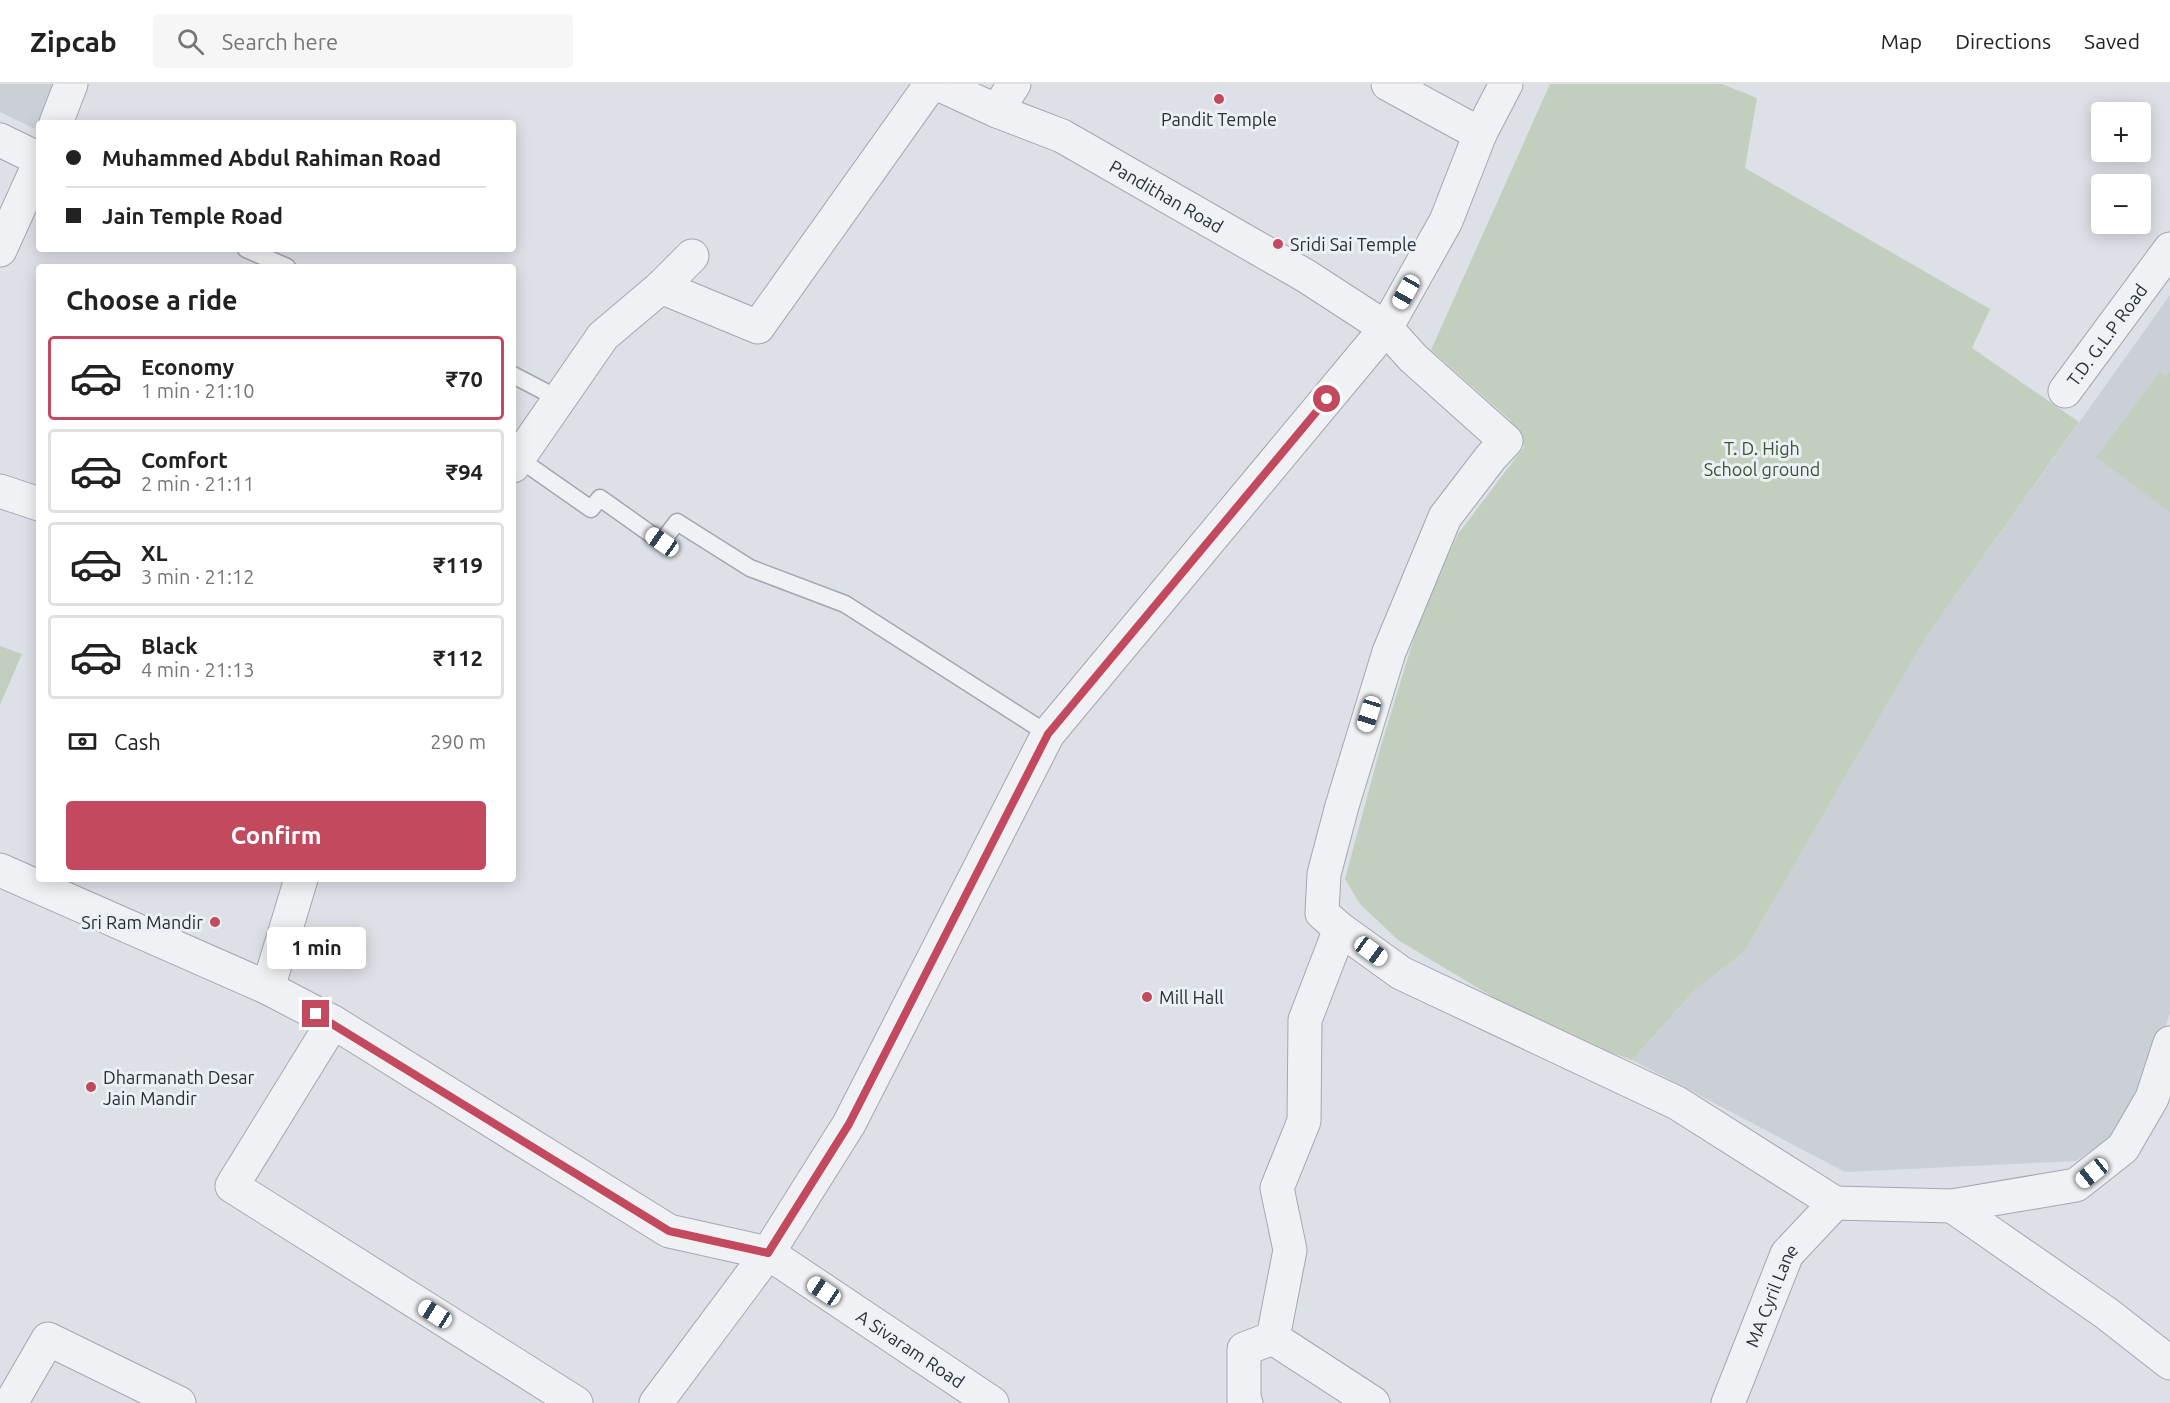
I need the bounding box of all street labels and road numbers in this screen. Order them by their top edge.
street label: Pandithan Road [1106,156,1227,236]
street label: T.D. G.L.P Road [2063,280,2151,389]
street label: MA Cyril Lane [1741,1239,1802,1350]
street label: A Sivaram Road [853,1305,968,1392]

